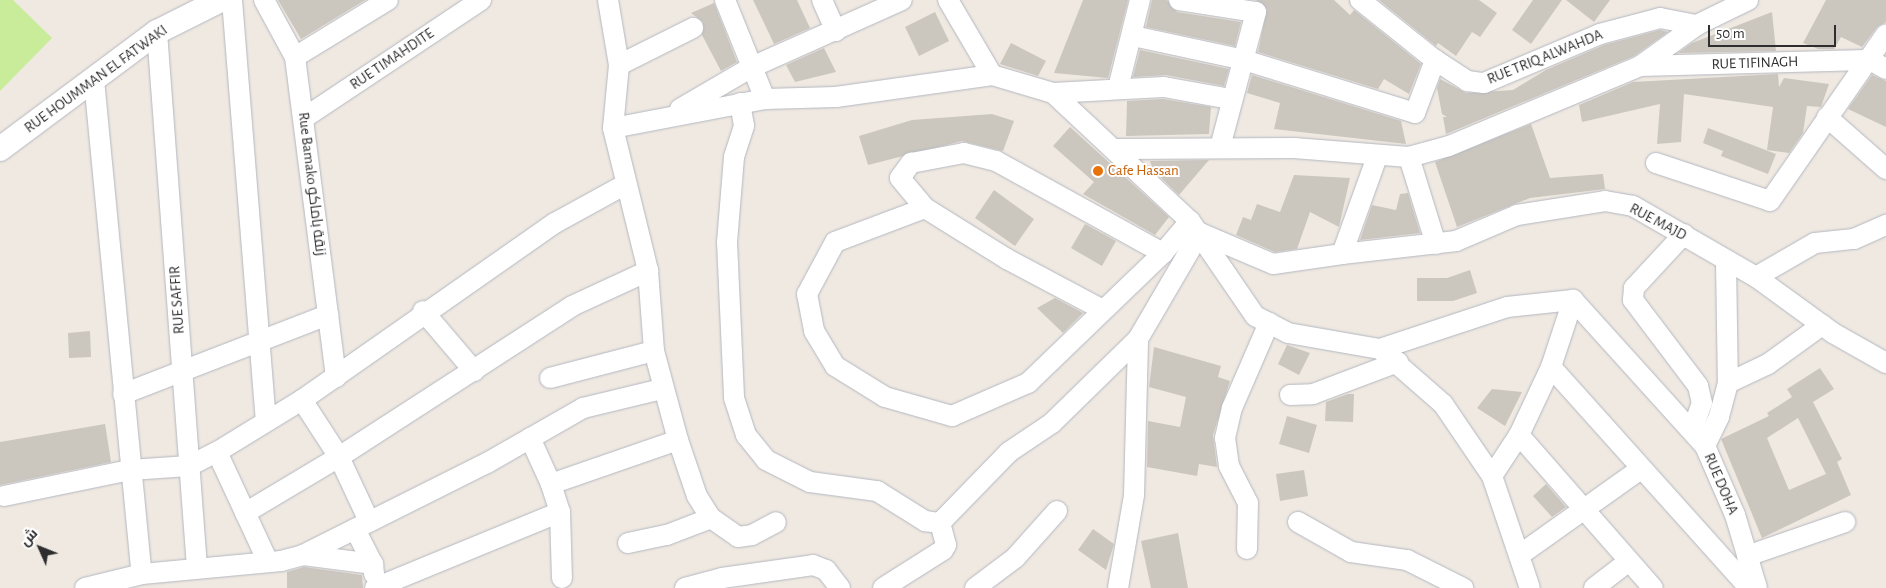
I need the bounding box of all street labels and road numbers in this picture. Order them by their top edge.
street label: RUE HOUMMAN EL FATWAKI [21,21,171,137]
street label: RUE TIMAHDITE [347,24,437,94]
street label: RUE TRIQ ALWAHDA [1485,26,1605,88]
street label: RUE TIFINAGH [1711,52,1799,74]
street label: Rue Bamako زنقة باماكو [294,111,330,257]
street label: RUE MAJD [1626,200,1690,244]
street label: RUE SAFFIR [166,265,188,335]
street label: RUE DOHA [1700,450,1742,518]

